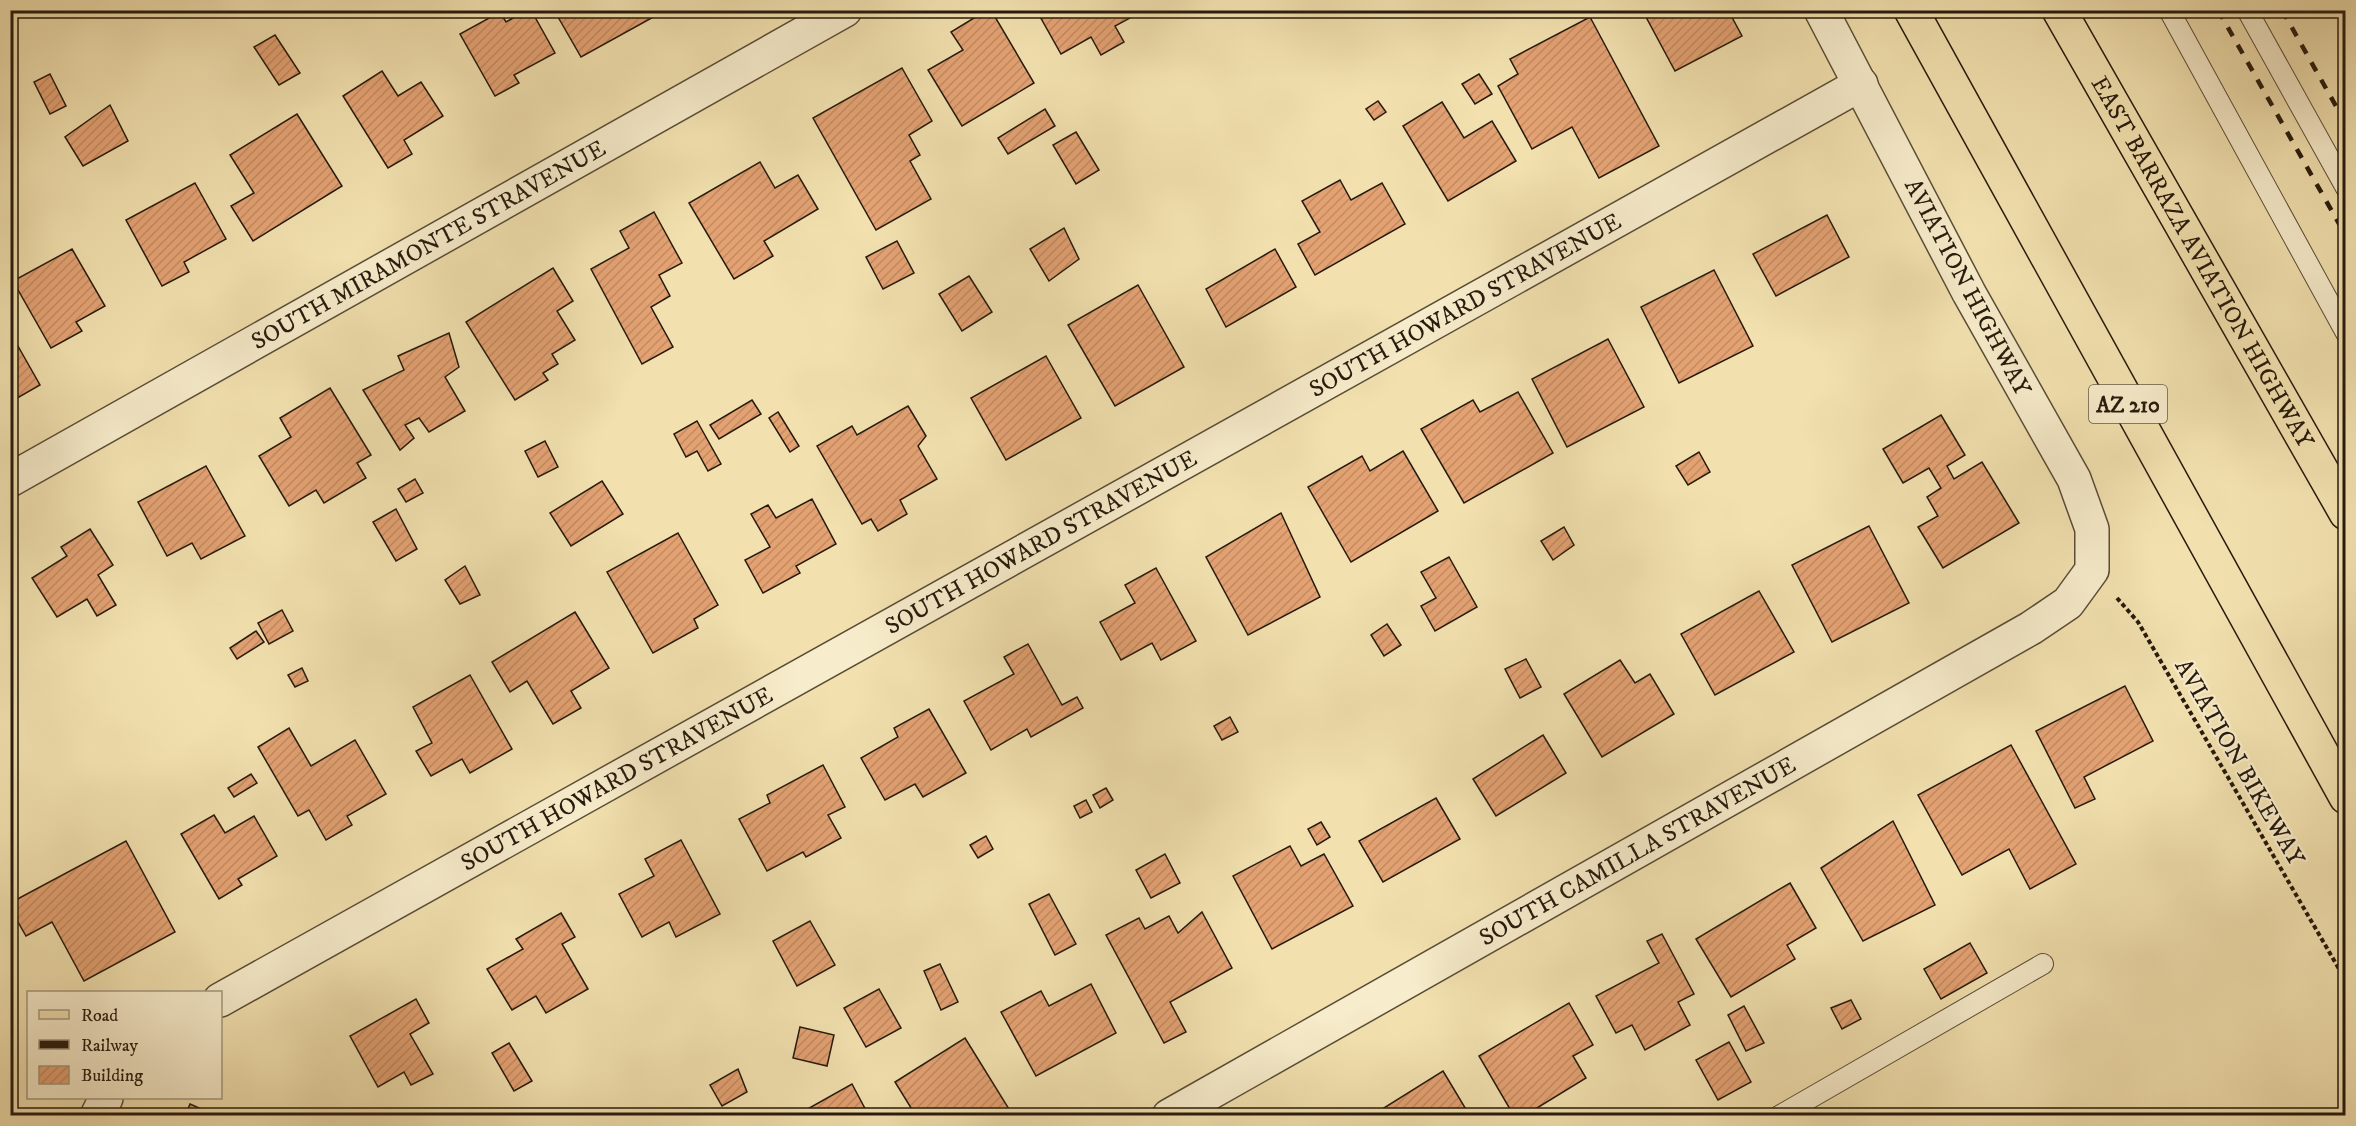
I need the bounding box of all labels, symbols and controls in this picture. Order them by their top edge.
street label: EAST BARRAZA AVIATION HIGHWAY [2084,71,2320,454]
street label: SOUTH MIRAMONTE STRAVENUE [246,134,611,357]
street label: AVIATION HIGHWAY [1897,174,2037,402]
street label: SOUTH HOWARD STRAVENUE [1304,207,1627,405]
road number: AZ 210 [2089,385,2167,423]
street label: SOUTH HOWARD STRAVENUE [880,444,1203,642]
street label: AVIATION BIKEWAY [2168,654,2311,872]
street label: SOUTH HOWARD STRAVENUE [456,681,778,879]
street label: SOUTH CAMILLA STRAVENUE [1474,750,1801,953]
legend [27,991,222,1099]
text: Road [81,1005,118,1027]
text: Railway [81,1035,139,1057]
text: Building [81,1065,143,1087]

